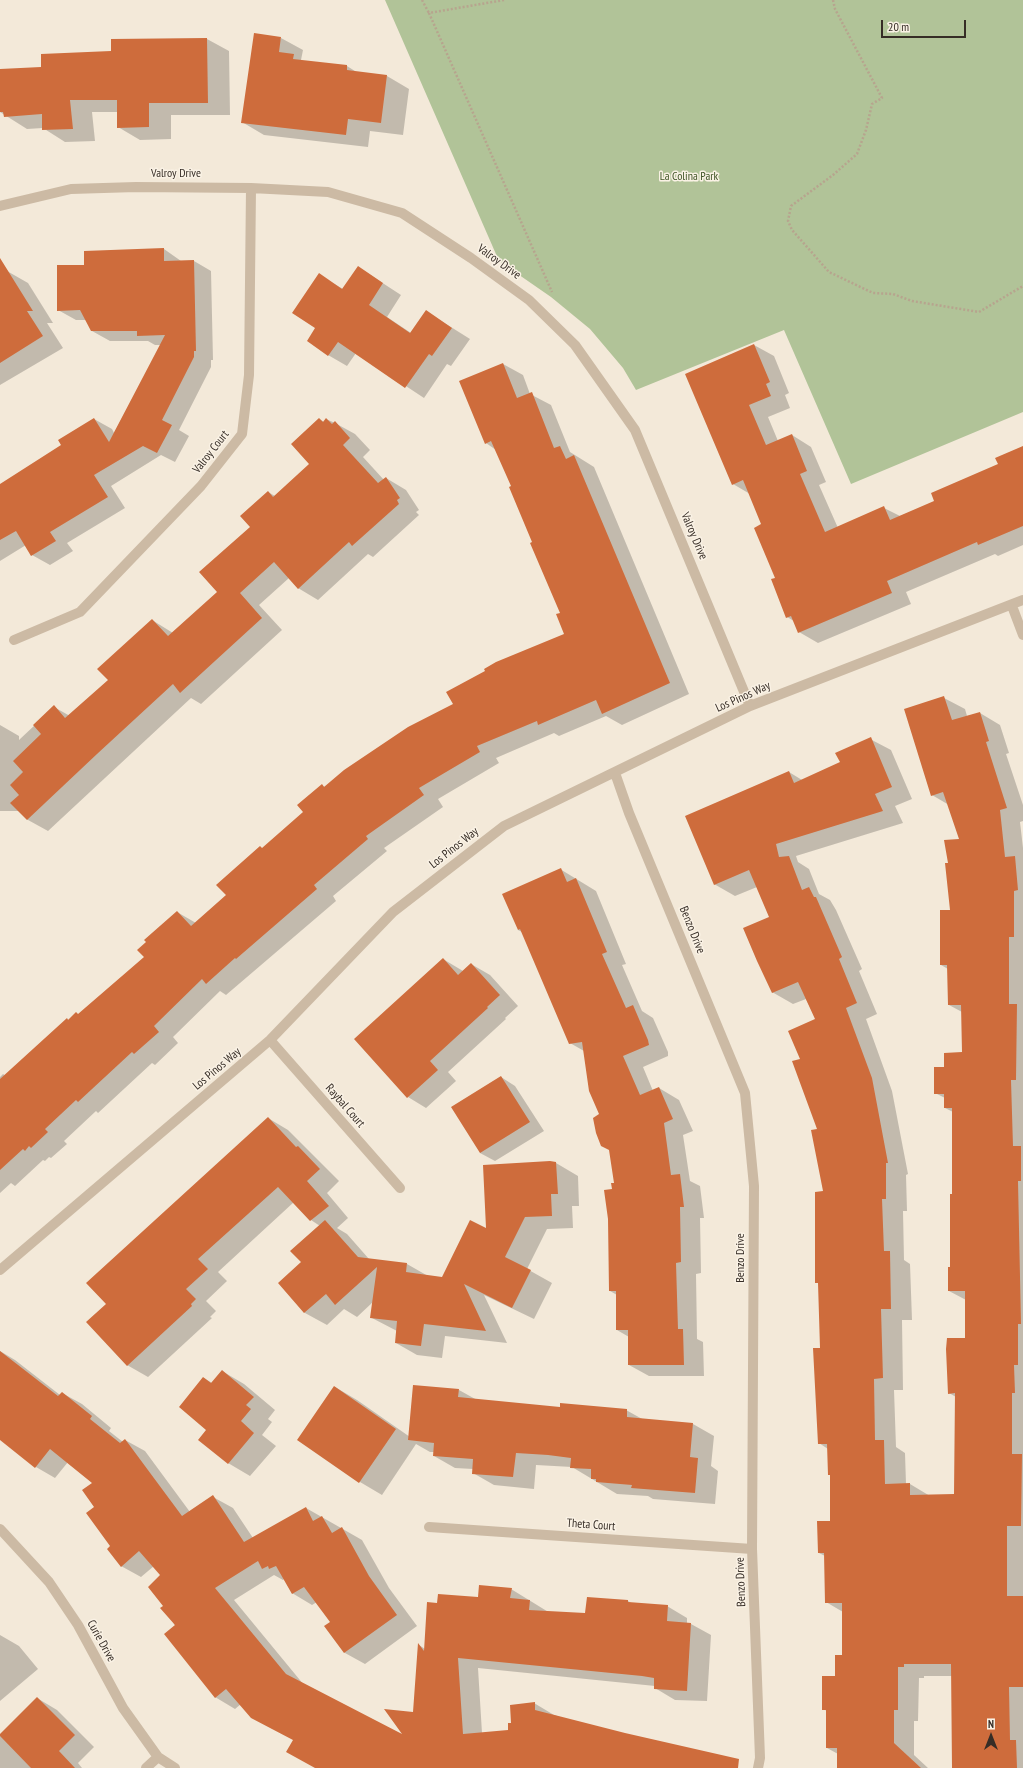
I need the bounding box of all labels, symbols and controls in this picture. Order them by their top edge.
scale bar [883,12,968,38]
text: 20 m [888,19,909,34]
street label: Valroy Drive [151,167,201,181]
park label: La Colina Park [660,170,718,184]
street label: Valroy Drive [475,242,523,282]
street label: Valroy Court [190,428,232,476]
street label: Valroy Drive [678,510,710,562]
street label: Los Pinos Way [713,679,773,715]
street label: Los Pinos Way [427,824,481,872]
street label: Benzo Drive [676,904,708,956]
street label: Los Pinos Way [190,1045,244,1093]
street label: Raybal Court [322,1081,368,1131]
street label: Benzo Drive [734,1233,748,1283]
street label: Theta Court [566,1516,616,1534]
street label: Benzo Drive [733,1557,749,1607]
street label: Curie Drive [84,1618,118,1664]
north arrow [971,1716,1011,1756]
text: N [988,1717,994,1731]

